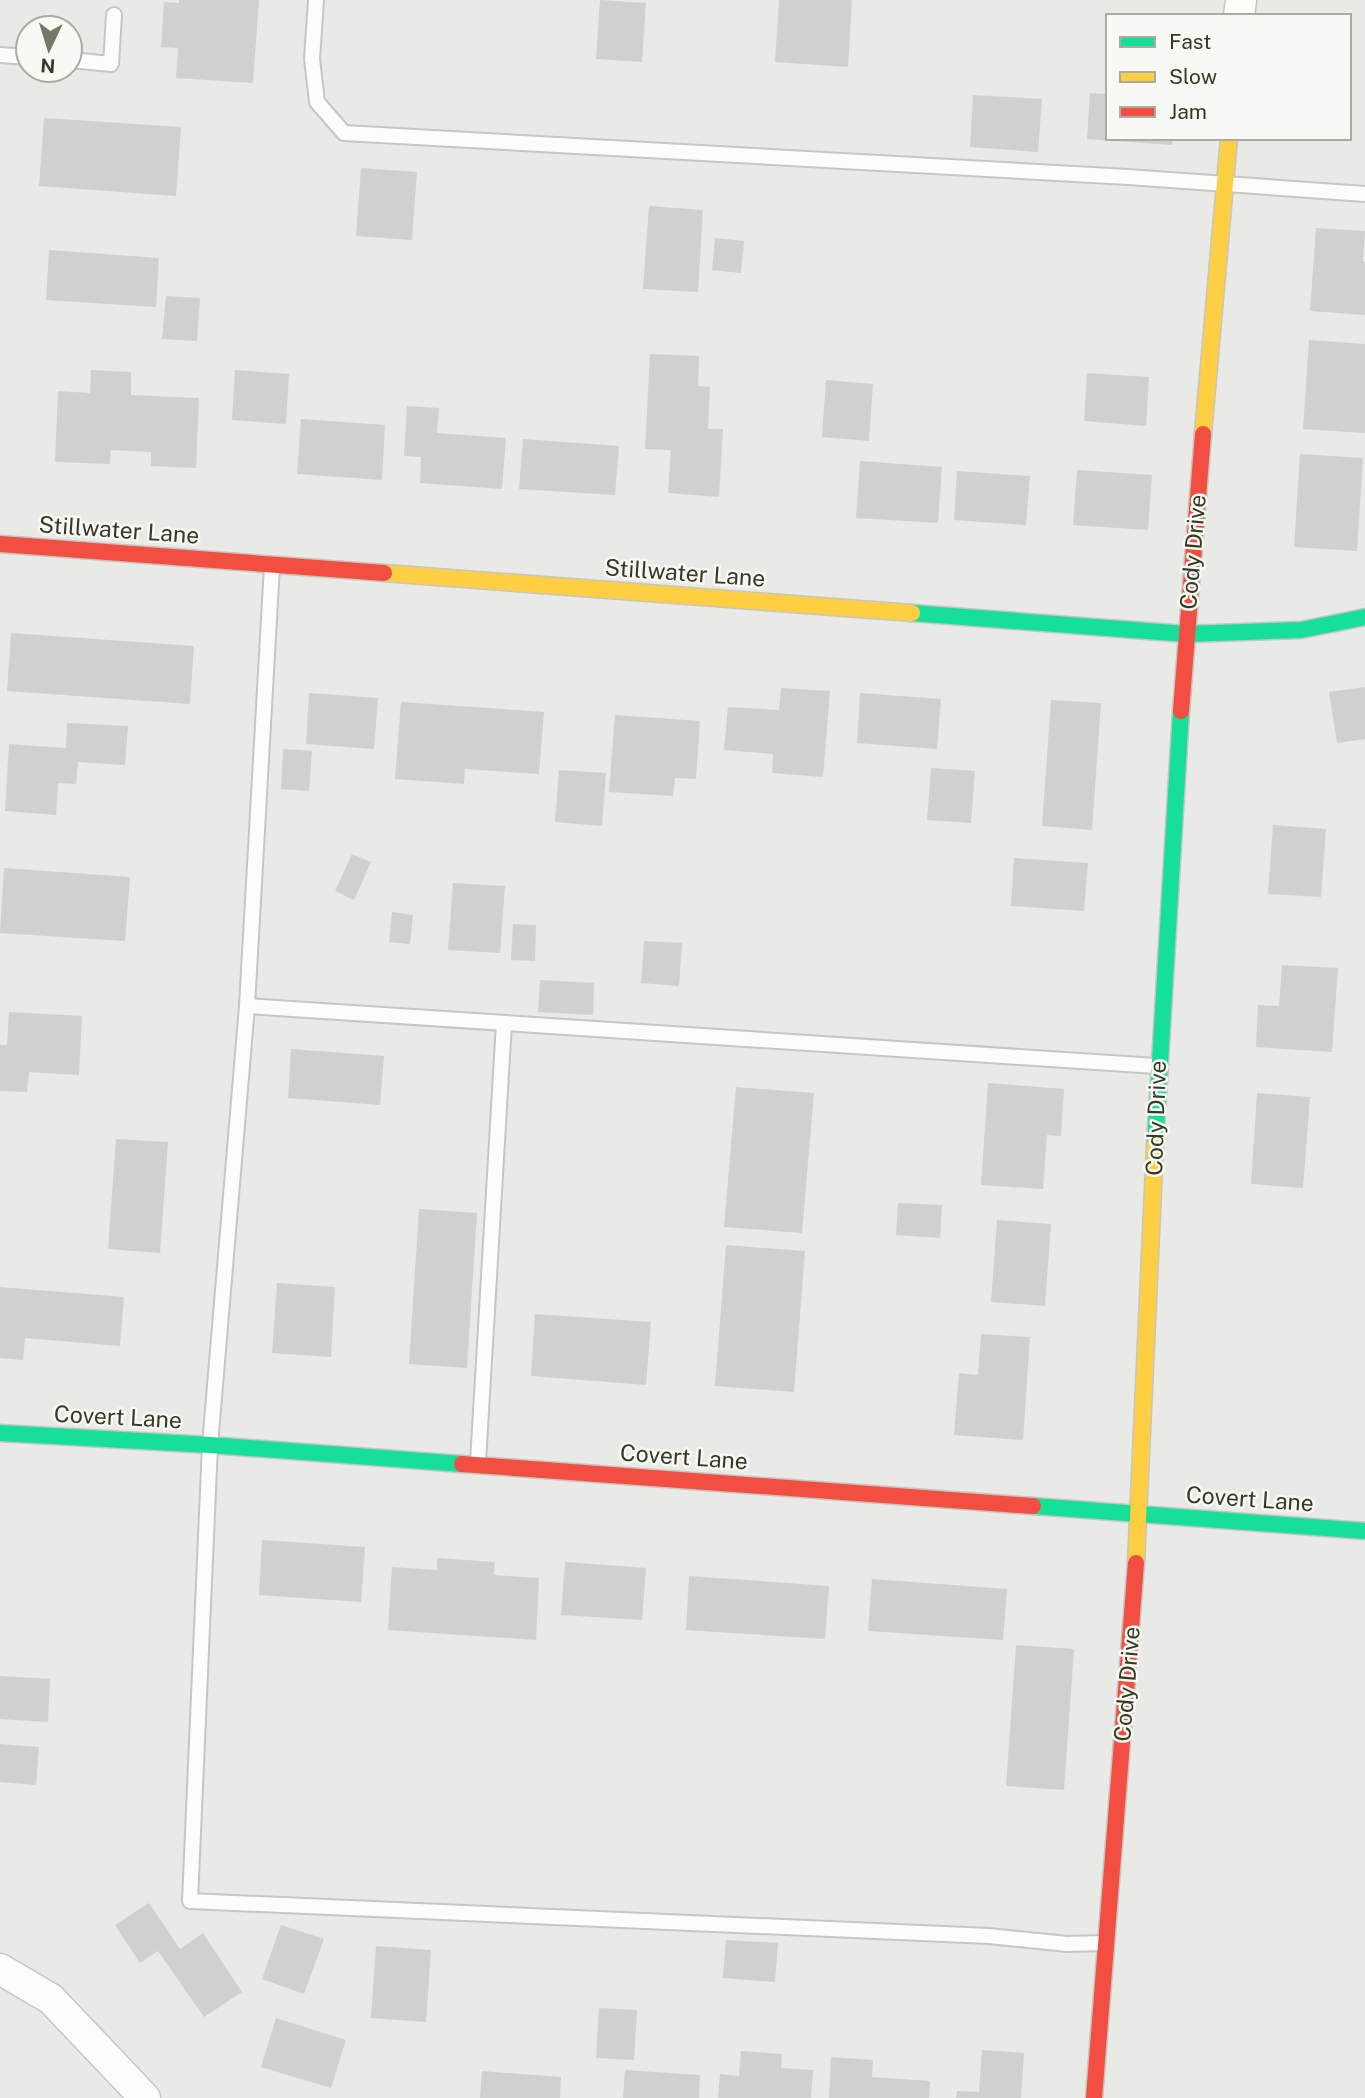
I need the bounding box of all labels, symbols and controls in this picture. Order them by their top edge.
north arrow [14,14,84,84]
legend [1106,14,1351,140]
text: Fast [1169,29,1211,54]
text: N [40,54,56,77]
text: Slow [1169,64,1217,89]
text: Jam [1169,99,1207,124]
street label: Cody Drive [1174,493,1211,611]
street label: Stillwater Lane [38,510,200,549]
street label: Stillwater Lane [604,553,766,592]
street label: Cody Drive [1140,1060,1171,1176]
street label: Covert Lane [53,1400,183,1433]
street label: Covert Lane [619,1439,749,1474]
street label: Covert Lane [1185,1481,1315,1516]
street label: Cody Drive [1108,1625,1145,1743]

